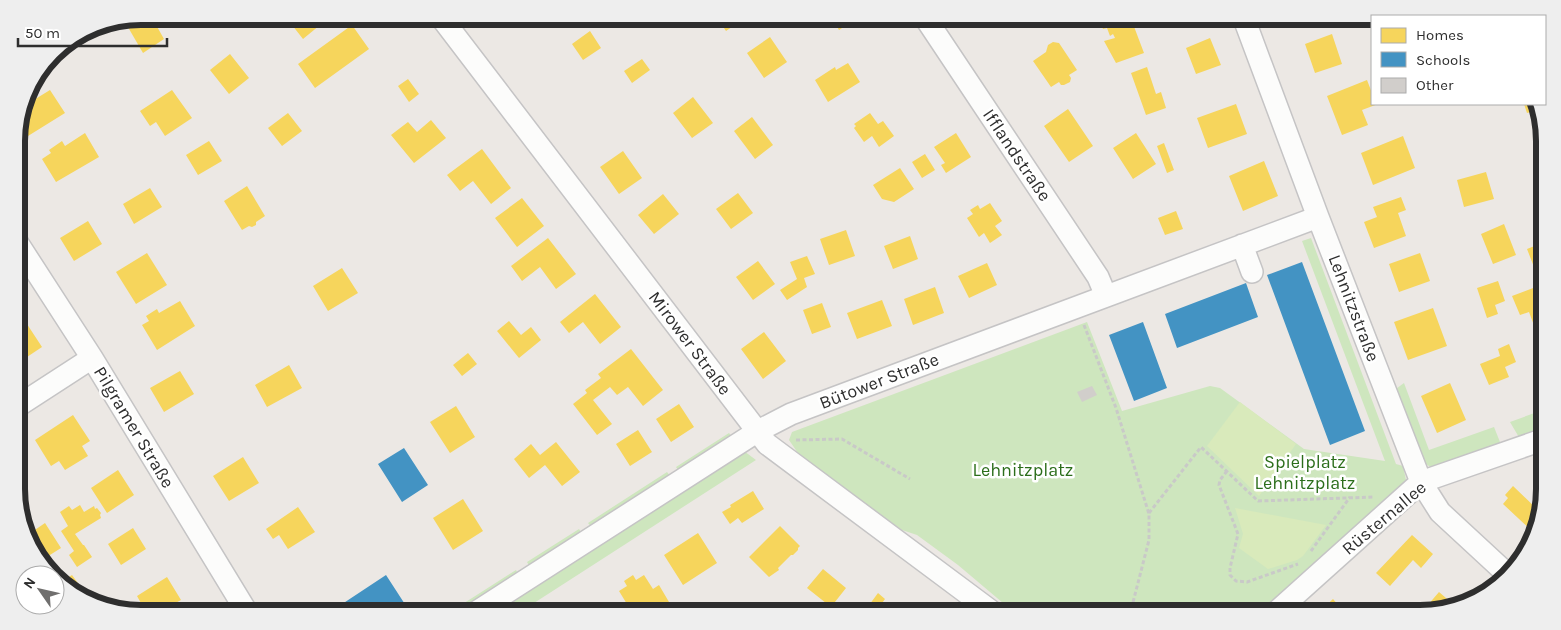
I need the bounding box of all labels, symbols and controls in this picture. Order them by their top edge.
scale bar [18,15,166,47]
legend [1371,15,1546,105]
text: 50 m [25,24,60,42]
text: Homes [1416,26,1464,44]
text: Schools [1416,51,1470,69]
text: Other [1416,76,1454,94]
street label: Ifflandstraße [978,105,1056,205]
street label: Lehnitzstraße [1323,251,1385,365]
street label: Mirower Straße [644,287,736,399]
street label: Bütower Straße [816,348,942,414]
street label: Pilgramer Straße [89,362,179,492]
park label: Spielplatz Lehnitzplatz [1255,451,1355,494]
park label: Lehnitzplatz [973,459,1073,481]
street label: Rüsternallee [1337,476,1431,560]
north arrow [15,565,65,615]
text: N [20,574,39,592]

